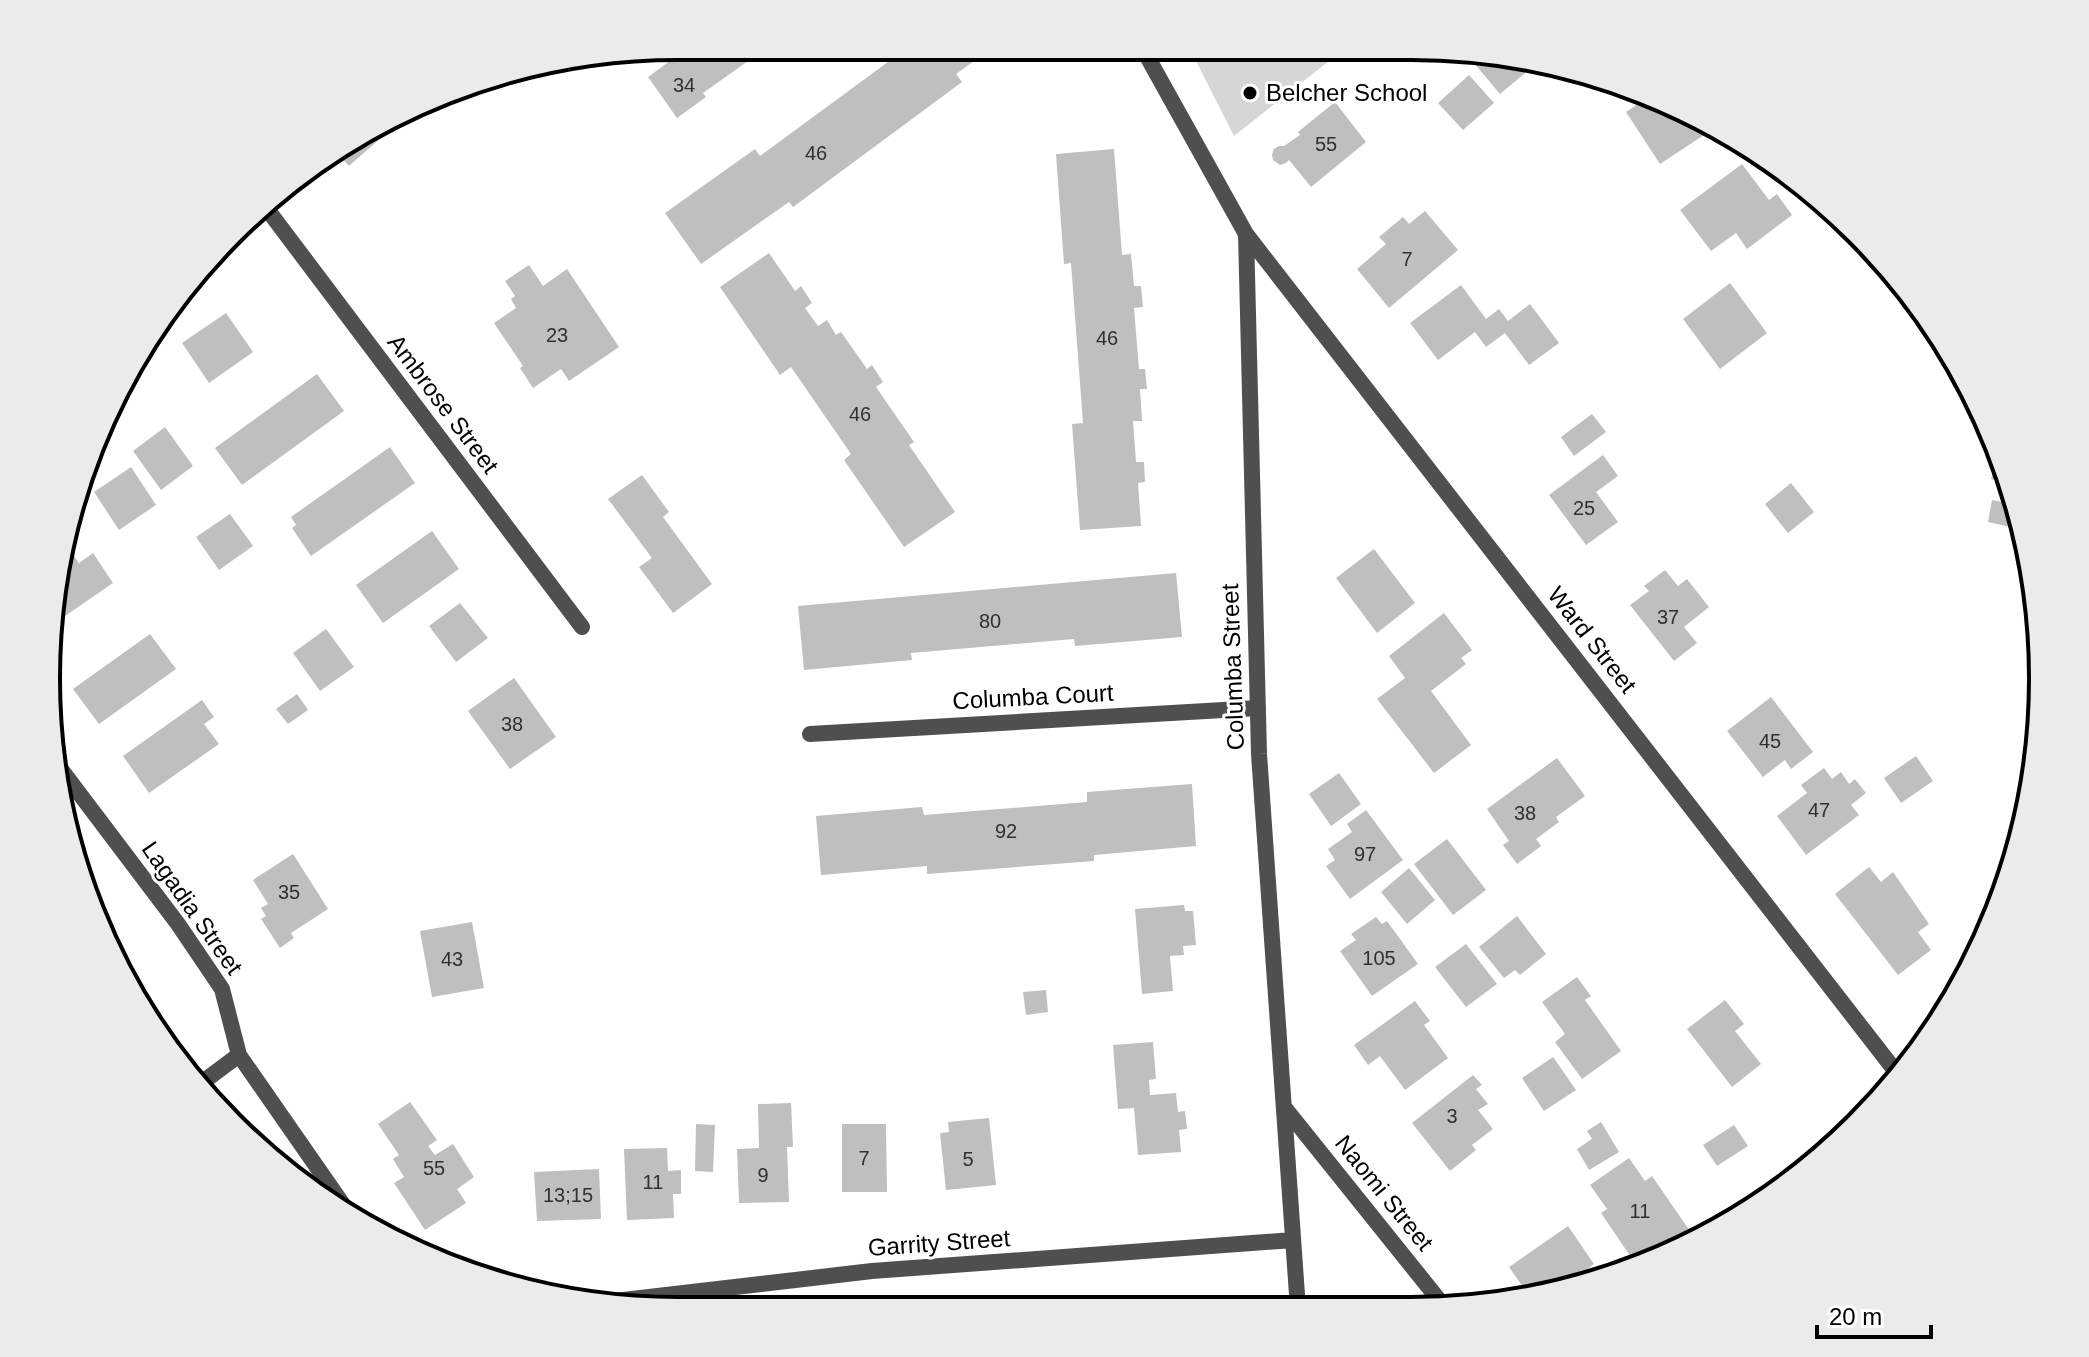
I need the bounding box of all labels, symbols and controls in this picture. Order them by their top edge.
house number: 34 [673,74,695,96]
place label: Belcher School [1266,79,1427,106]
marker: Belcher School [1241,84,1259,102]
house number: 55 [1315,133,1337,155]
house number: 46 [805,142,827,164]
house number: 7 [1401,248,1413,270]
house number: 23 [546,324,568,346]
house number: 46 [1096,327,1118,349]
street label: Ambrose Street [382,329,505,479]
house number: 46 [849,403,871,425]
house number: 25 [1573,497,1595,519]
street label: Ward Street [1543,581,1642,698]
street label: Columba Street [1216,583,1249,751]
house number: 37 [1657,606,1679,628]
house number: 80 [979,610,1001,632]
street label: Columba Court [952,679,1115,714]
house number: 38 [501,713,523,735]
house number: 45 [1759,730,1781,752]
house number: 47 [1808,799,1830,821]
house number: 38 [1514,802,1536,824]
house number: 92 [995,820,1017,842]
street label: Lagadia Street [137,836,248,980]
house number: 97 [1354,843,1376,865]
house number: 35 [278,881,300,903]
house number: 105 [1362,947,1396,969]
house number: 43 [441,948,463,970]
house number: 3 [1446,1105,1458,1127]
street label: Naomi Street [1330,1130,1439,1256]
house number: 7 [858,1147,870,1169]
house number: 5 [962,1148,974,1170]
house number: 55 [423,1157,445,1179]
house number: 9 [757,1164,769,1186]
house number: 11 [643,1171,663,1193]
house number: 13;15 [543,1184,593,1206]
house number: 11 [1630,1200,1650,1222]
street label: Garrity Street [867,1224,1011,1261]
scale bar [1817,1289,1931,1339]
text: 20 m [1829,1303,1882,1330]

